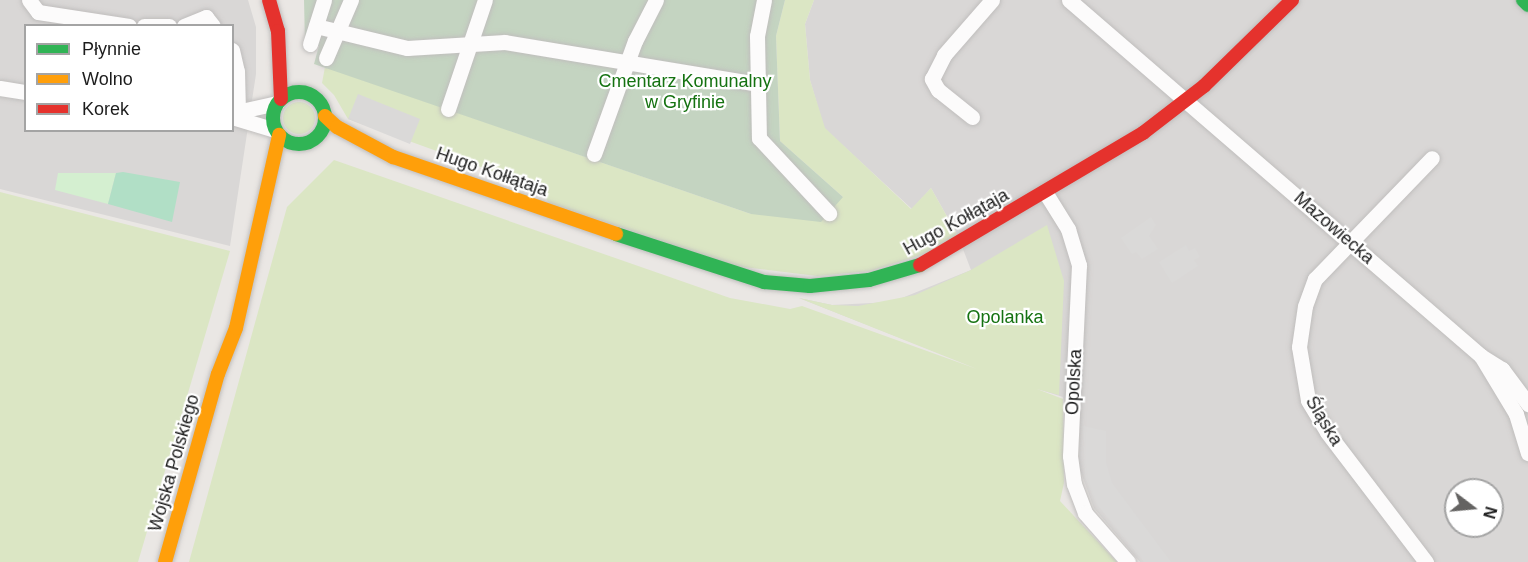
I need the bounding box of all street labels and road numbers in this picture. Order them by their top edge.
street label: Hugo Kołłątaja [433,143,551,201]
street label: Hugo Kołłątaja [900,184,1012,260]
street label: Mazowiecka [1290,187,1378,269]
street label: Opolska [1061,348,1087,416]
street label: Wojska Polskiego [144,392,204,534]
street label: Śląska [1301,392,1347,450]

